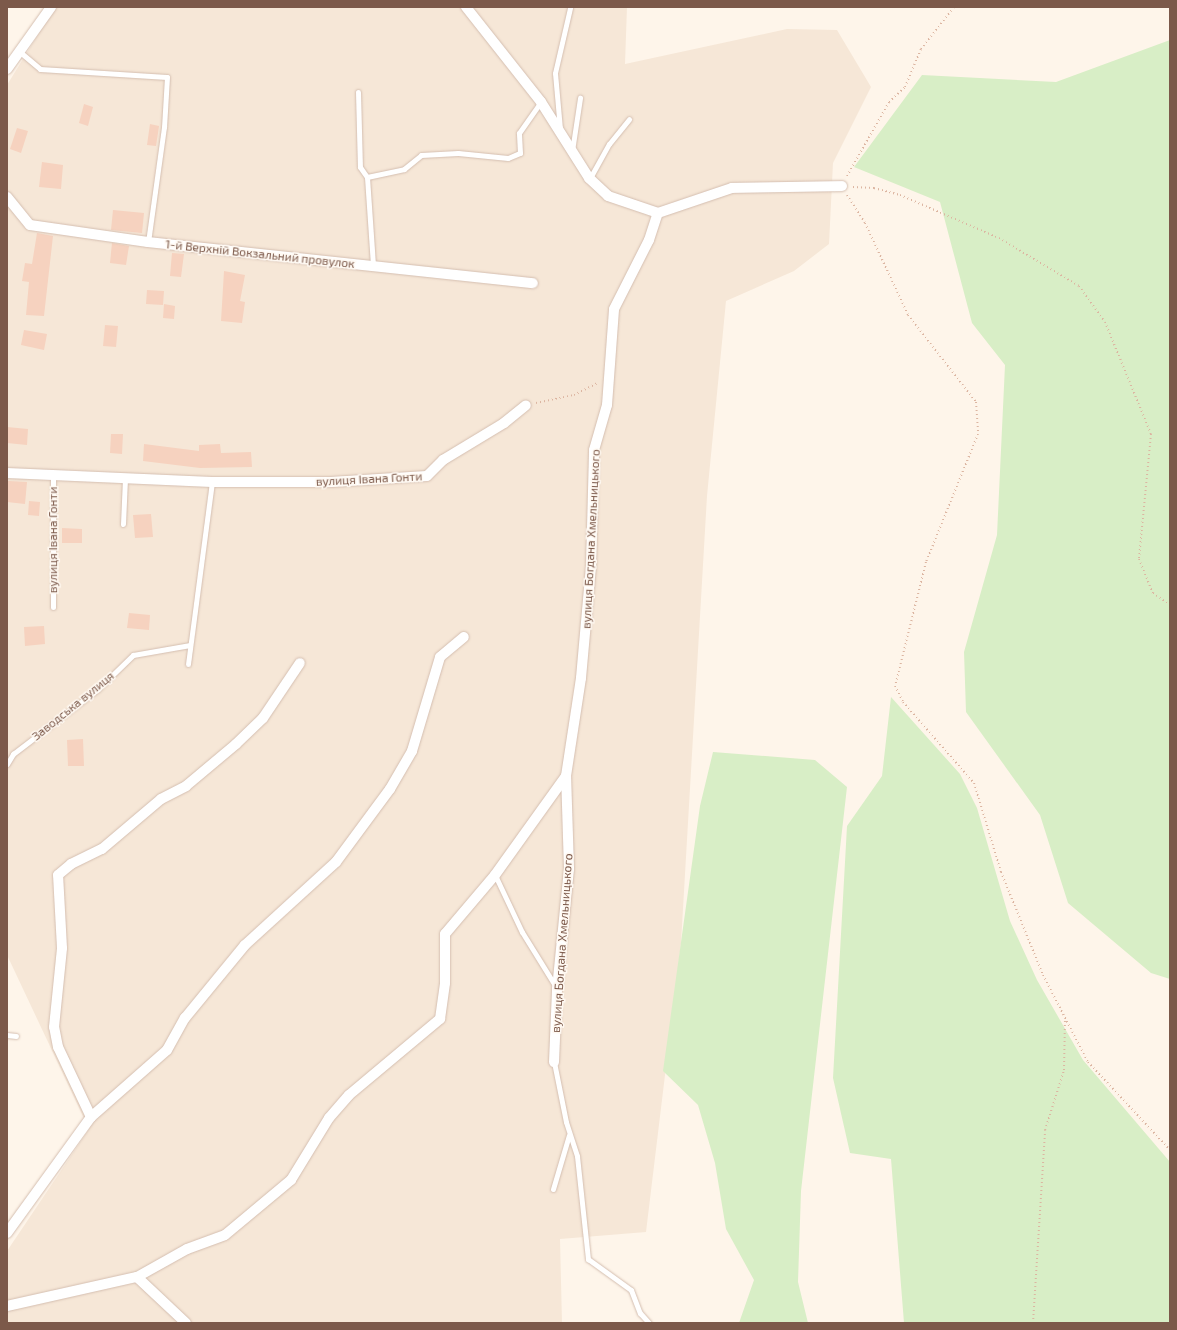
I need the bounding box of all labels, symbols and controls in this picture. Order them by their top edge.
street label: 1-й Верхній Вокзальний провулок [165,237,355,271]
street label: вулиця Богдана Хмельницького [579,449,603,629]
street label: вулиця Івана Гонти [315,469,423,489]
street label: вулиця Івана Гонти [46,487,60,593]
street label: Заводська вулиця [29,669,117,743]
street label: вулиця Богдана Хмельницького [549,853,575,1033]

